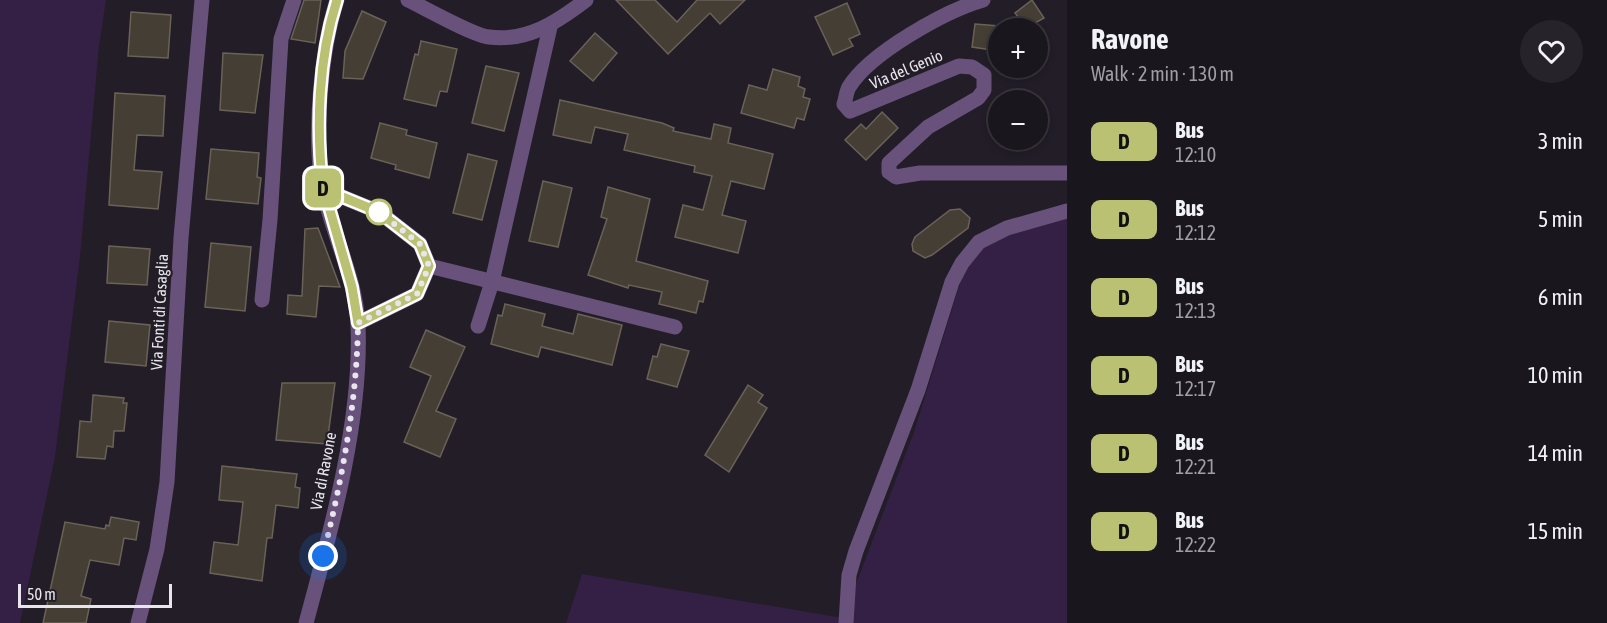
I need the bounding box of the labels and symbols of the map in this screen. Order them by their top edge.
street label: Via del Genio [867,46,945,92]
line badge: D [304,168,342,207]
unlabelled marker [366,199,392,225]
street label: Via Fonti di Casaglia [147,253,172,371]
street label: Via di Ravone [307,430,339,512]
your location [308,541,338,571]
scale bar [18,581,172,608]

